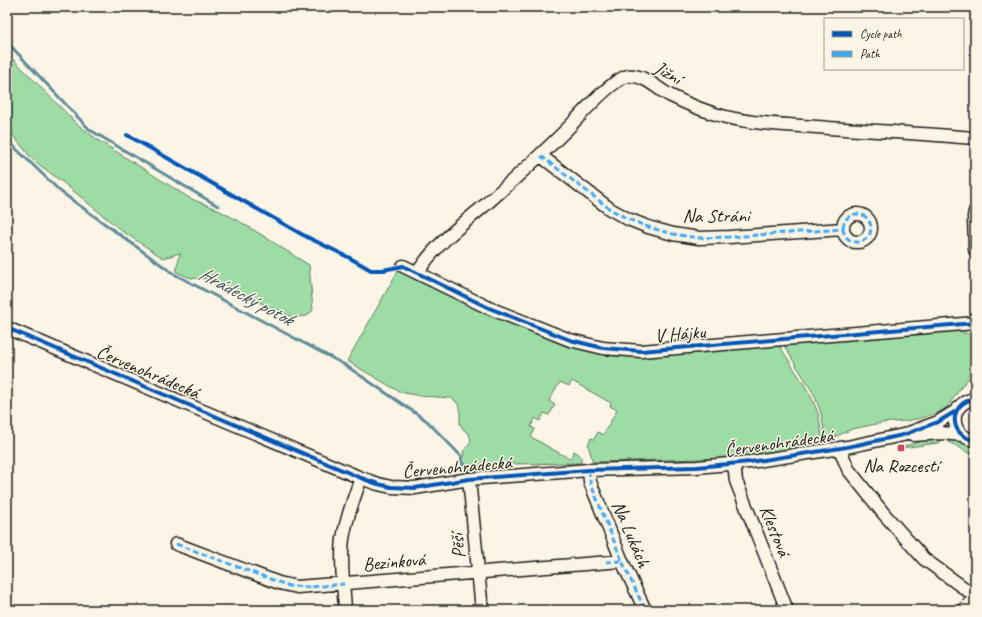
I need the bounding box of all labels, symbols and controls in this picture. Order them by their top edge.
legend [824,18,964,70]
text: Cycle path [860,26,902,42]
text: Path [860,46,880,62]
street label: Jižní [649,55,690,93]
street label: Na Stráni [682,204,752,228]
water label: Hrádecký potok [195,261,301,333]
street label: V Hájku [654,320,707,348]
street label: Červenohrádecká [93,340,205,405]
street label: Červenohrádecká [723,423,837,462]
marker: Na Rozcestí [896,443,906,453]
street label: Červenohrádecká [401,450,514,484]
place label: Na Rozcestí [863,454,943,478]
street label: Na Lukách [606,497,656,572]
street label: Klestová [754,502,797,562]
street label: Pěší [444,528,471,560]
street label: Bezinková [362,547,428,577]

